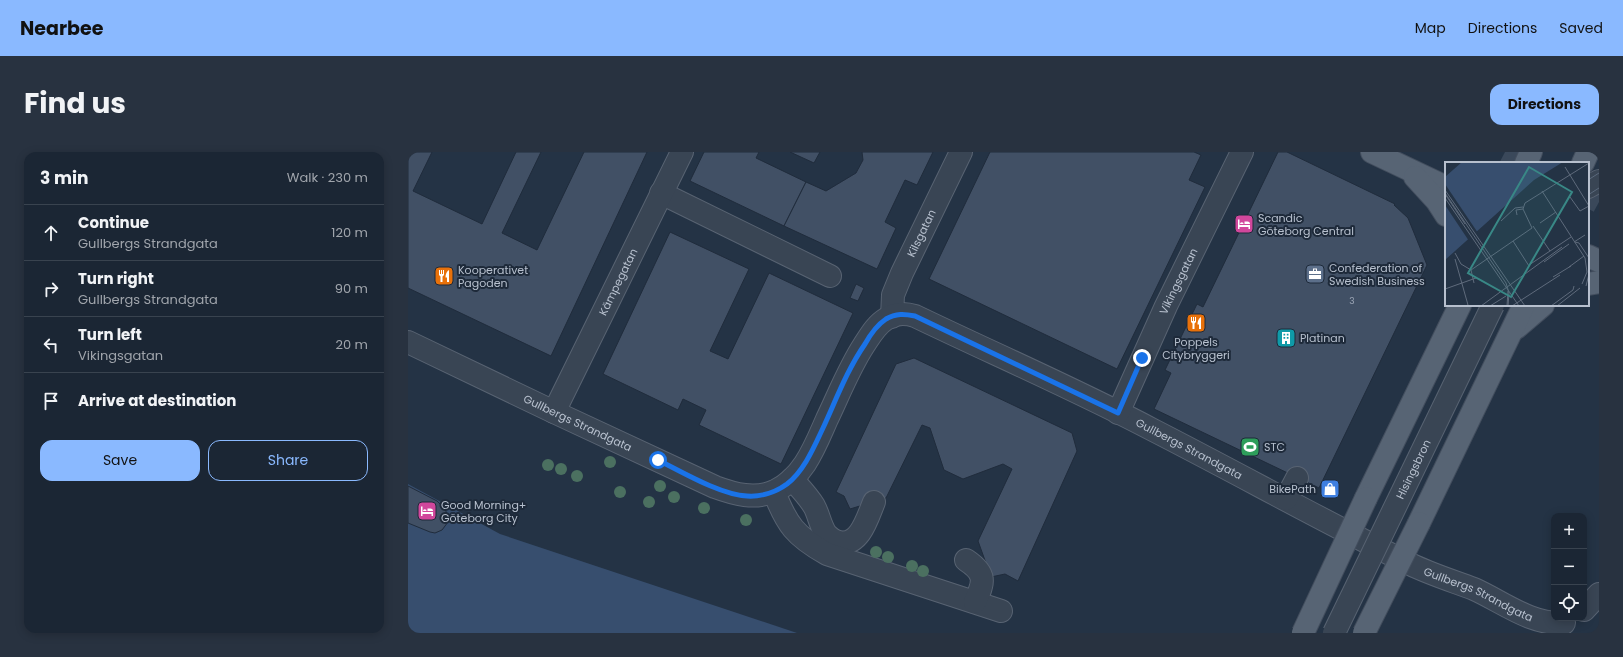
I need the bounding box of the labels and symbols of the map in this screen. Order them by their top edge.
inset map [1445,162,1589,306]
street label: Kilsgatan [903,207,940,260]
place label: Scandic Göteborg Central [1258,210,1354,239]
hotel icon: Scandic Göteborg Central [1233,213,1255,235]
street label: Vikingsgatan [1155,245,1201,317]
street label: Kämpegatan [595,246,641,318]
place label: Confederation of Swedish Business [1329,260,1425,289]
place label: Kooperativet Pagoden [458,262,528,291]
office icon: Confederation of Swedish Business [1304,263,1326,285]
restaurant icon: Kooperativet Pagoden [433,265,455,287]
house number: 3 [1349,295,1355,307]
restaurant icon: Poppels Citybryggeri [1185,312,1207,334]
building icon: Platinan [1275,327,1297,349]
place label: Platinan [1300,330,1345,346]
place label: Poppels Citybryggeri [1162,334,1230,363]
route end [1133,349,1151,367]
street label: Gullbergs Strandgata [521,390,635,455]
street label: Gullbergs Strandgata [1133,414,1245,483]
sports icon: STC [1239,436,1261,458]
street label: Hisingsbron [1392,437,1435,502]
place label: STC [1264,439,1285,455]
route start [649,451,667,469]
shop icon: BikePath [1319,478,1341,500]
place label: BikePath [1269,481,1316,497]
place label: Good Morning+ Göteborg City [441,497,526,526]
hotel icon: Good Morning+ Göteborg City [416,500,438,522]
street label: Gullbergs Strandgata [1421,563,1535,625]

